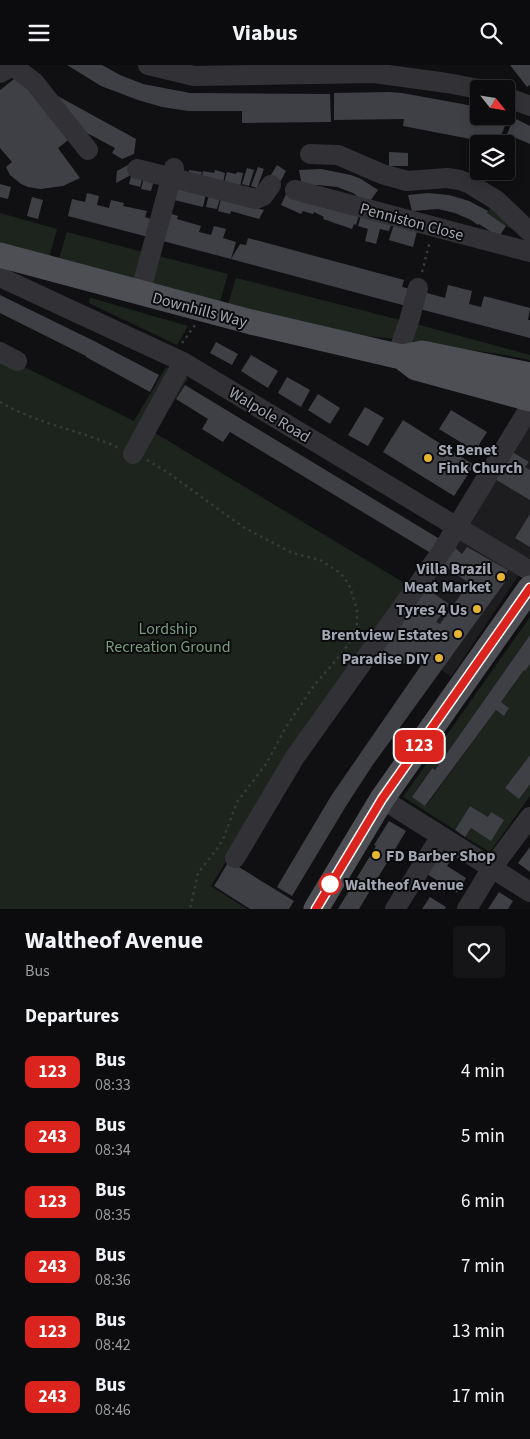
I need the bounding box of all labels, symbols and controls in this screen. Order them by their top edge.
text: Viabus [233,17,297,49]
icon: menu [25,19,53,47]
icon: search [477,19,505,47]
north arrow [470,80,515,125]
map controls [470,80,515,180]
button: layers [470,135,515,180]
street label: Penniston Close [357,198,466,246]
street label: Downhills Way [150,287,250,333]
street label: Walpole Road [225,382,314,448]
place label: St Benet Fink Church [438,439,522,479]
marker: St Benet Fink Church [422,452,434,464]
place label: Villa Brazil Meat Market [404,558,491,598]
marker: Villa Brazil Meat Market [495,571,507,583]
place label: Tyres 4 Us [396,599,467,621]
marker: Tyres 4 Us [471,603,483,615]
park label: Lordship Recreation Ground [105,618,231,658]
place label: Brentview Estates [321,624,448,646]
marker: Brentview Estates [452,628,464,640]
place label: Paradise DIY [342,648,430,670]
marker: Paradise DIY [433,652,445,664]
line badge: 123 [390,730,448,762]
text: 123 [405,733,433,758]
place label: FD Barber Shop [386,845,495,867]
marker: FD Barber Shop [370,849,382,861]
marker: Waltheof Avenue [319,873,341,895]
place label: Waltheof Avenue [345,874,464,896]
text: Waltheof Avenue [25,923,203,958]
button: heart [453,926,505,978]
text: Bus [25,960,50,982]
text: Departures [25,1003,119,1030]
text: Bus [95,1047,126,1074]
text: 4 min [461,1058,505,1085]
text: 123 [38,1059,67,1084]
text: 08:33 [95,1074,131,1096]
text: Bus [95,1112,126,1139]
text: 5 min [461,1123,505,1150]
text: 243 [38,1124,67,1149]
text: 08:34 [95,1139,131,1161]
text: Bus [95,1177,126,1204]
text: 6 min [461,1188,505,1215]
text: 123 [38,1189,67,1214]
text: 08:35 [95,1204,131,1226]
text: Bus [95,1242,126,1269]
text: 7 min [461,1253,505,1280]
text: 243 [38,1254,67,1279]
text: 08:36 [95,1269,131,1291]
text: Bus [95,1307,126,1334]
text: 13 min [451,1318,505,1345]
text: 123 [38,1319,67,1344]
text: 08:42 [95,1334,131,1356]
text: Bus [95,1372,126,1399]
text: 17 min [451,1383,505,1410]
text: 243 [38,1384,67,1409]
text: 08:46 [95,1399,131,1421]

